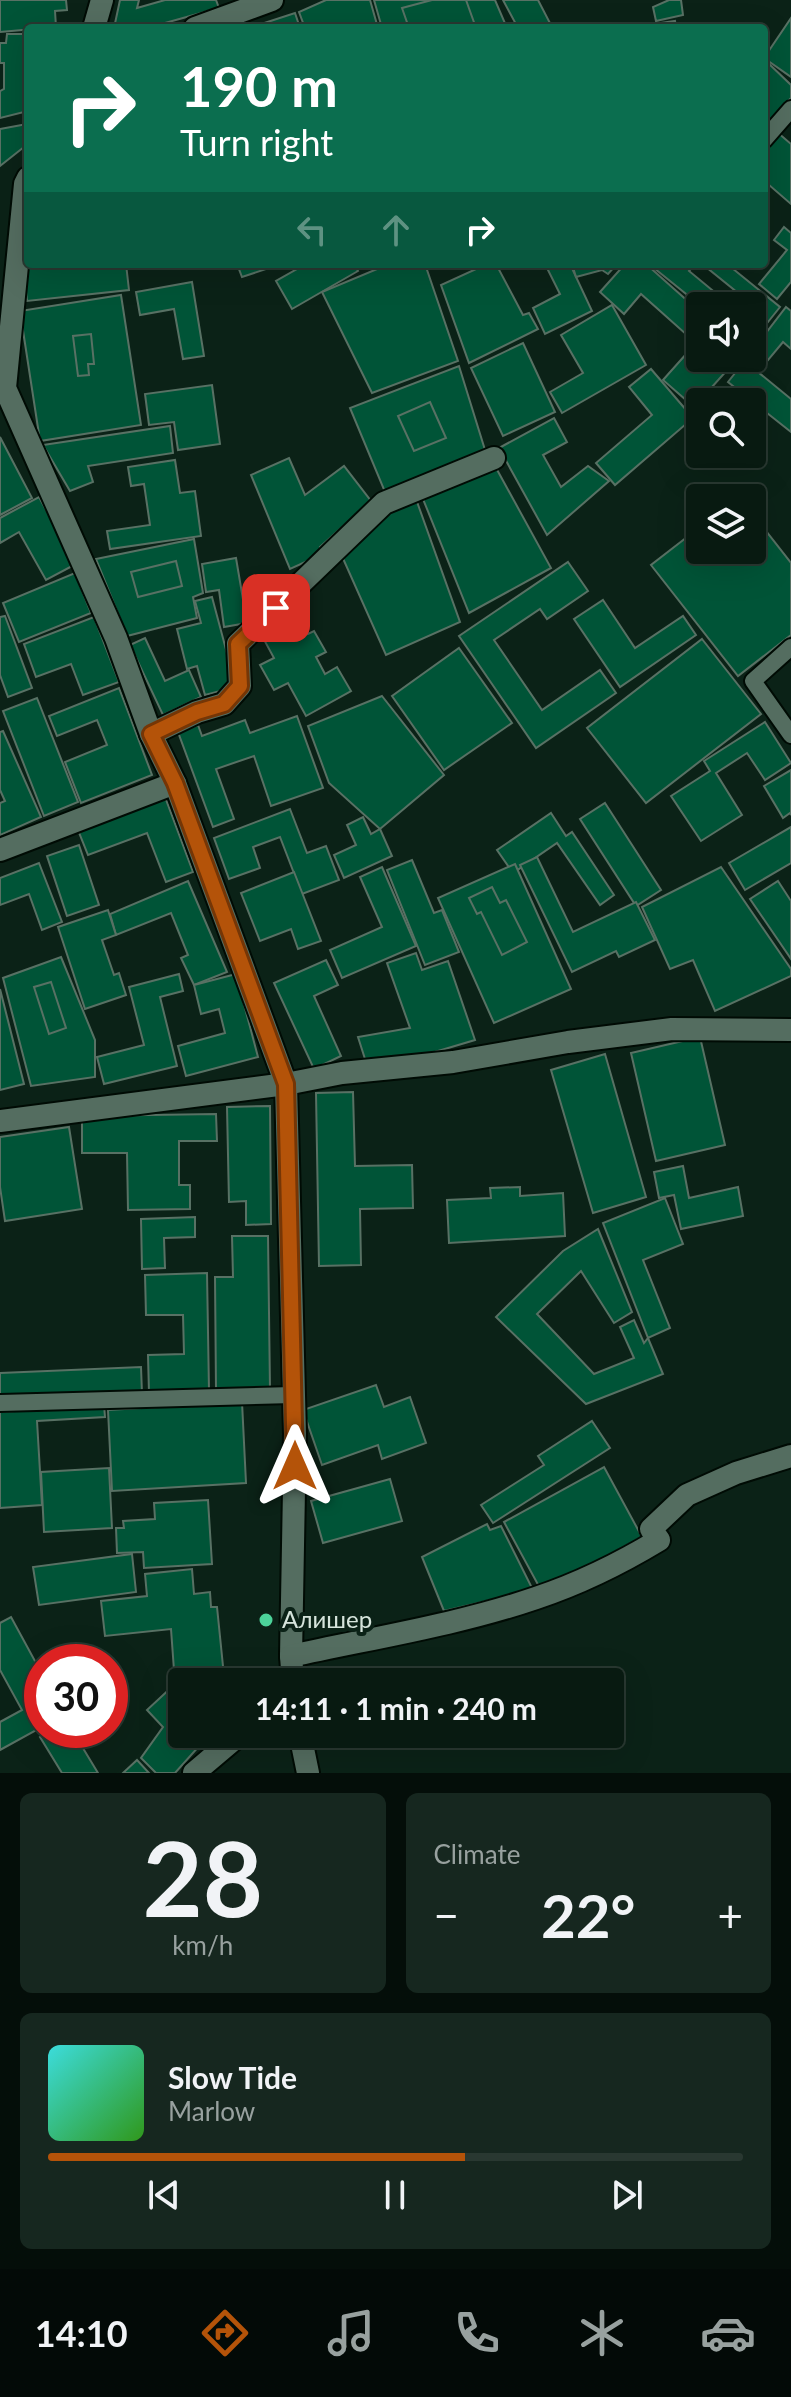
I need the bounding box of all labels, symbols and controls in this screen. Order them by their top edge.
text: 190 m [180,52,338,119]
icon: right [48,56,152,160]
text: Turn right [180,120,333,164]
icon: left [290,208,334,252]
icon: ahead [374,208,418,252]
icon: right [458,208,502,252]
map controls [686,292,766,564]
button: sound [686,292,766,372]
button: search [686,388,766,468]
button: layers [686,484,766,564]
pin [242,574,310,642]
icon: arrive [254,586,298,630]
position arrow [253,1424,337,1508]
place label: Алишер [282,1604,372,1633]
marker: Алишер [257,1611,275,1629]
speed limit sign: 30 [24,1644,128,1748]
text: 14:11 · 1 min · 240 m [255,1690,537,1726]
text: 28 [142,1814,263,1939]
text: Climate [434,1838,520,1870]
text: 22° [541,1879,636,1951]
text: − [434,1889,459,1941]
text: + [717,1889,743,1941]
text: km/h [172,1929,233,1961]
text: Slow Tide [168,2059,297,2095]
text: Marlow [168,2095,255,2127]
icon: previous [142,2173,186,2217]
icon: pause [373,2173,417,2217]
icon: next [605,2173,649,2217]
icon: directions [197,2305,253,2361]
icon: music [323,2305,379,2361]
icon: phone [449,2305,505,2361]
icon: climate [574,2305,630,2361]
icon: car [700,2305,756,2361]
text: 14:10 [35,2311,128,2355]

